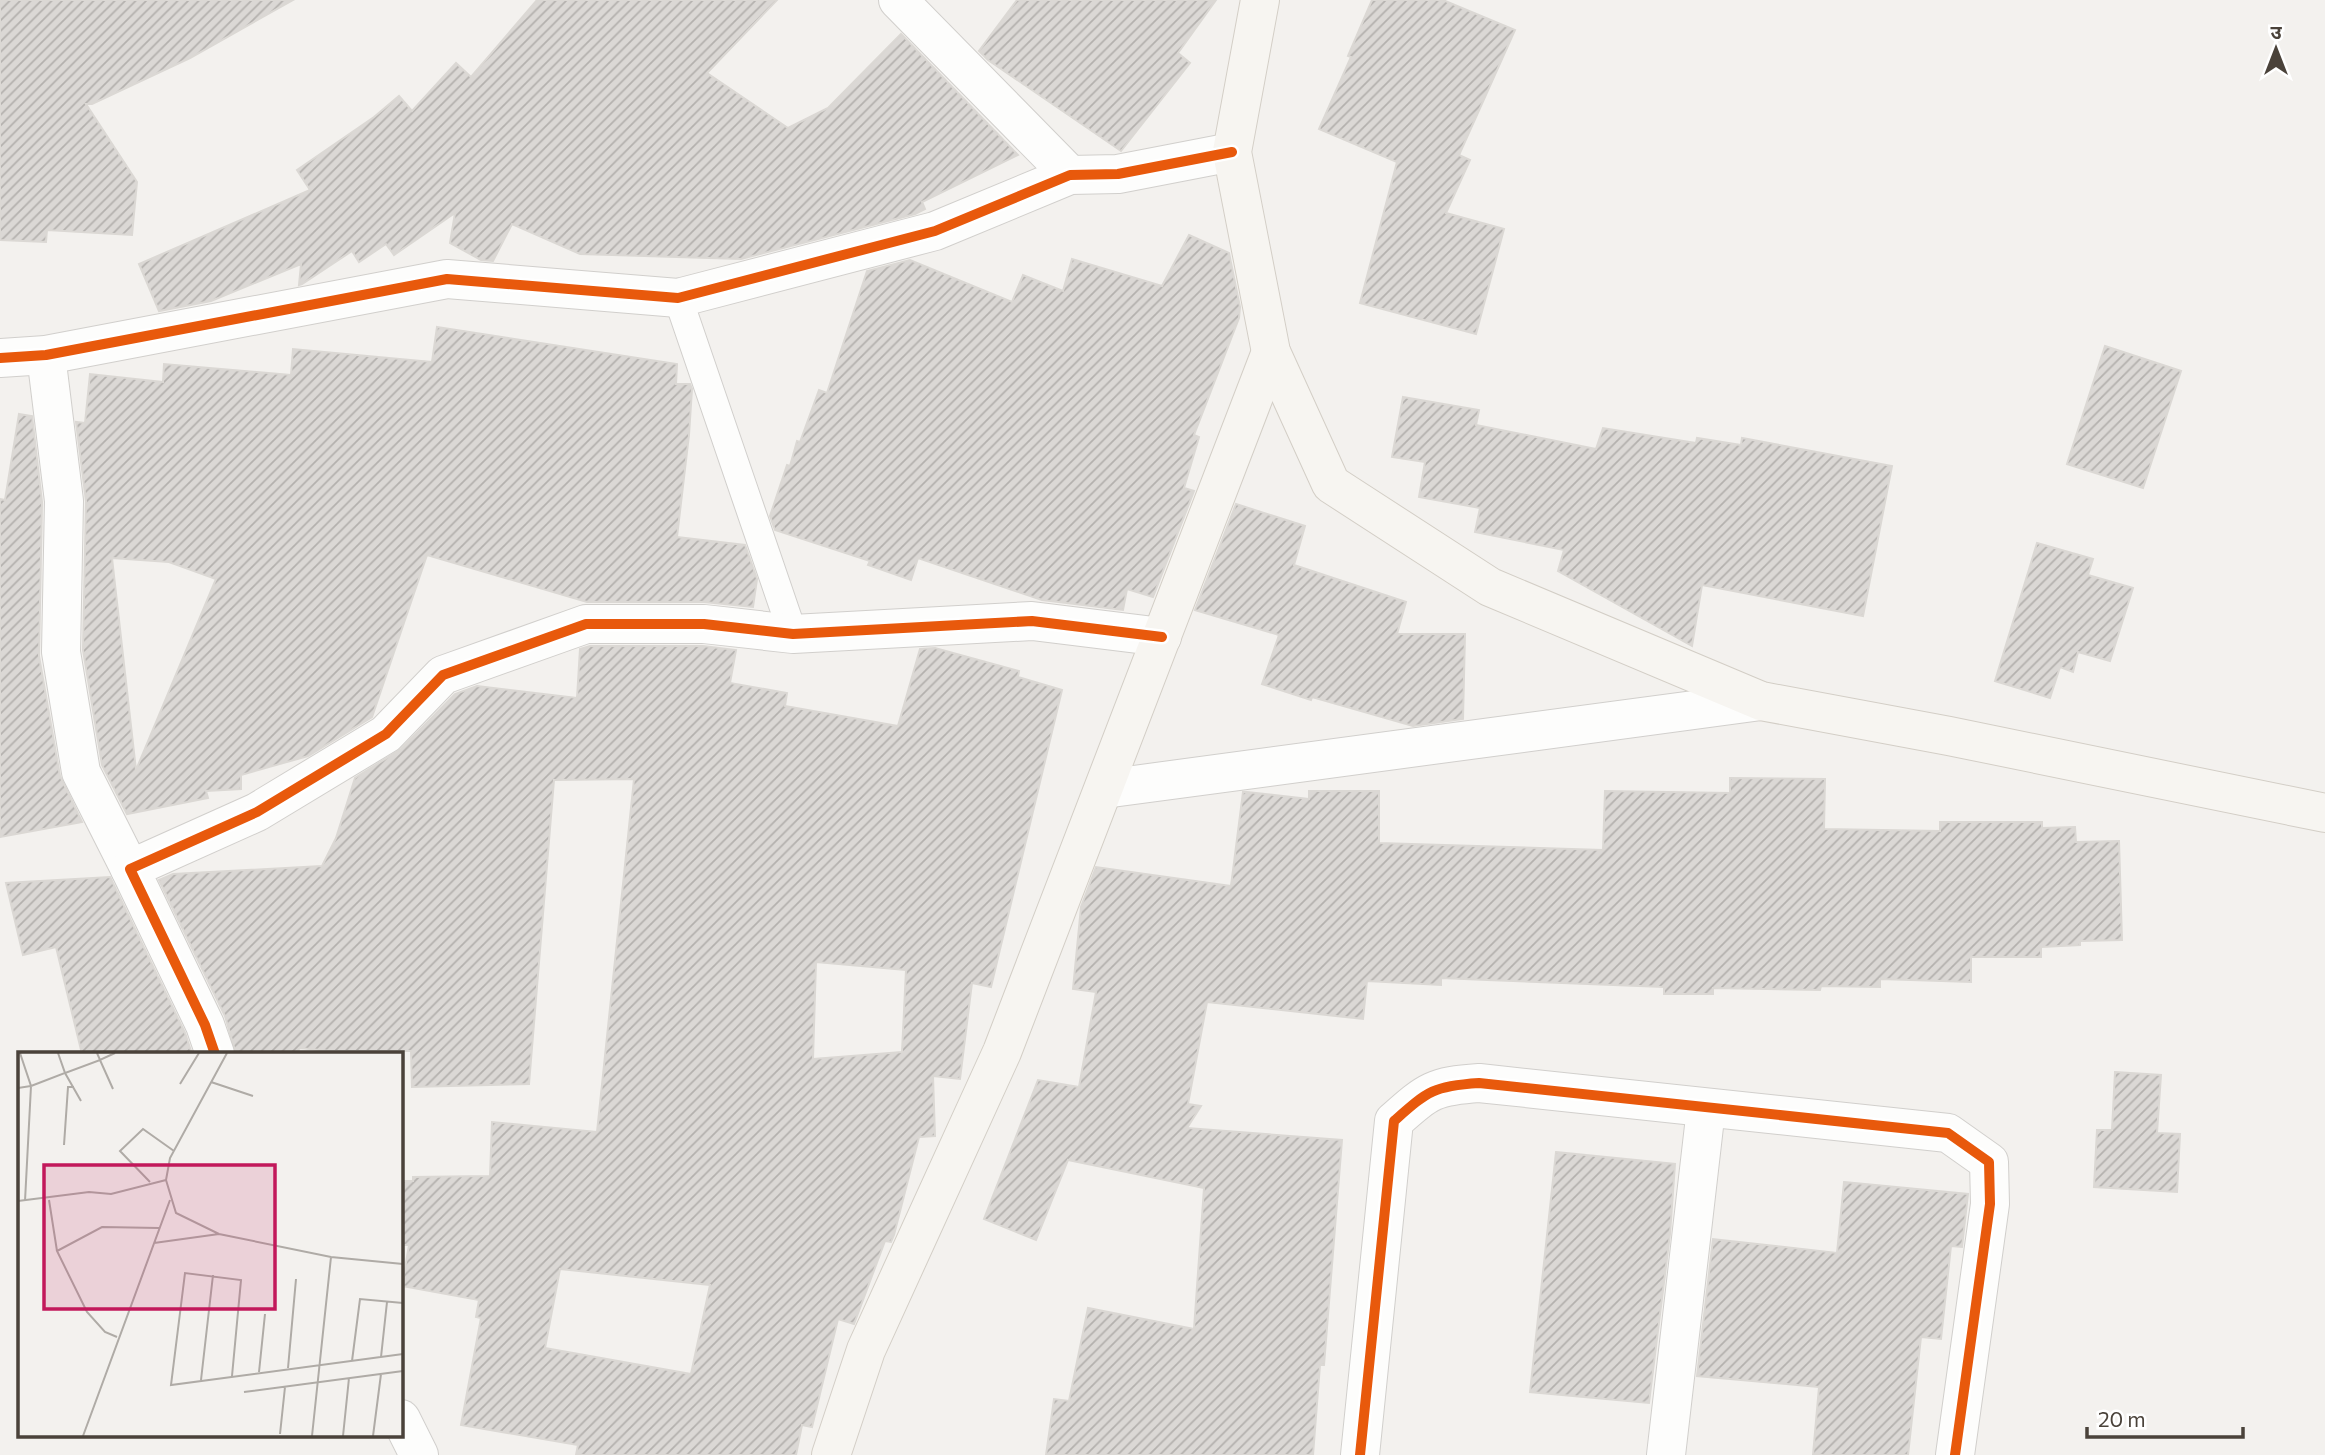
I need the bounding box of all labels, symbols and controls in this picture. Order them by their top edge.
north arrow [2241,14,2311,84]
text: उ [2270,20,2282,43]
inset map [18,1052,402,1438]
scale bar [2087,1396,2243,1440]
text: 20 m [2098,1406,2146,1431]

